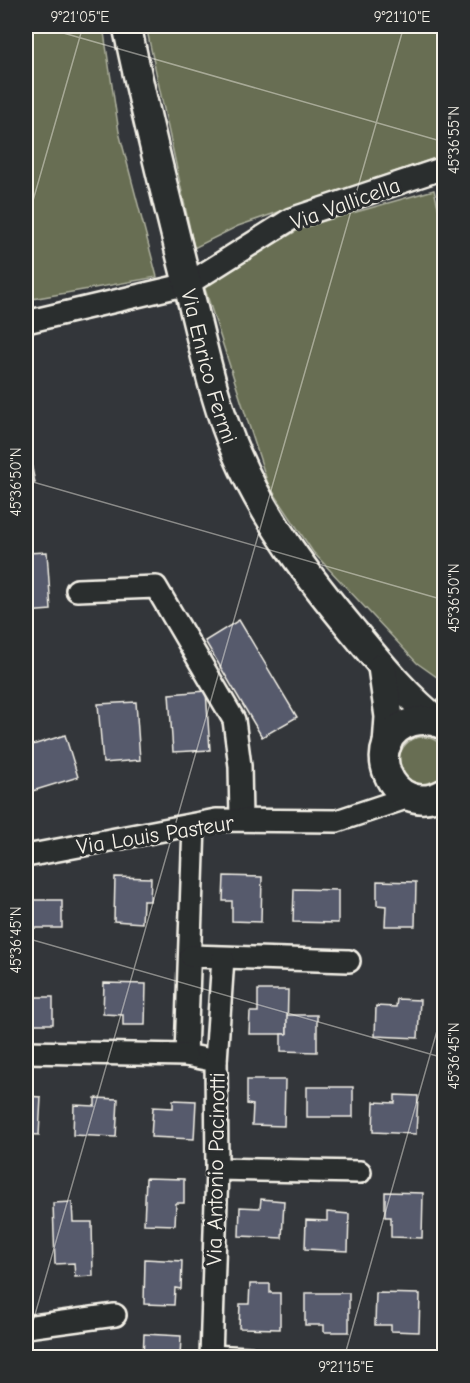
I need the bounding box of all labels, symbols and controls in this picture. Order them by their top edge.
text: 9°21'05"E [51,8,109,26]
text: 9°21'10"E [374,8,430,26]
text: 45°36'55"N [445,106,463,174]
street label: Via Vallicella [287,172,404,236]
street label: Via Enrico Fermi [175,286,243,447]
text: 45°36'50"N [7,447,25,517]
text: 45°36'50"N [445,563,463,633]
street label: Via Louis Pasteur [75,810,236,860]
text: 45°36'45"N [7,906,25,974]
text: 45°36'45"N [445,1022,463,1090]
street label: Via Antonio Pacinotti [201,1072,231,1266]
text: 9°21'15"E [318,1358,374,1376]

